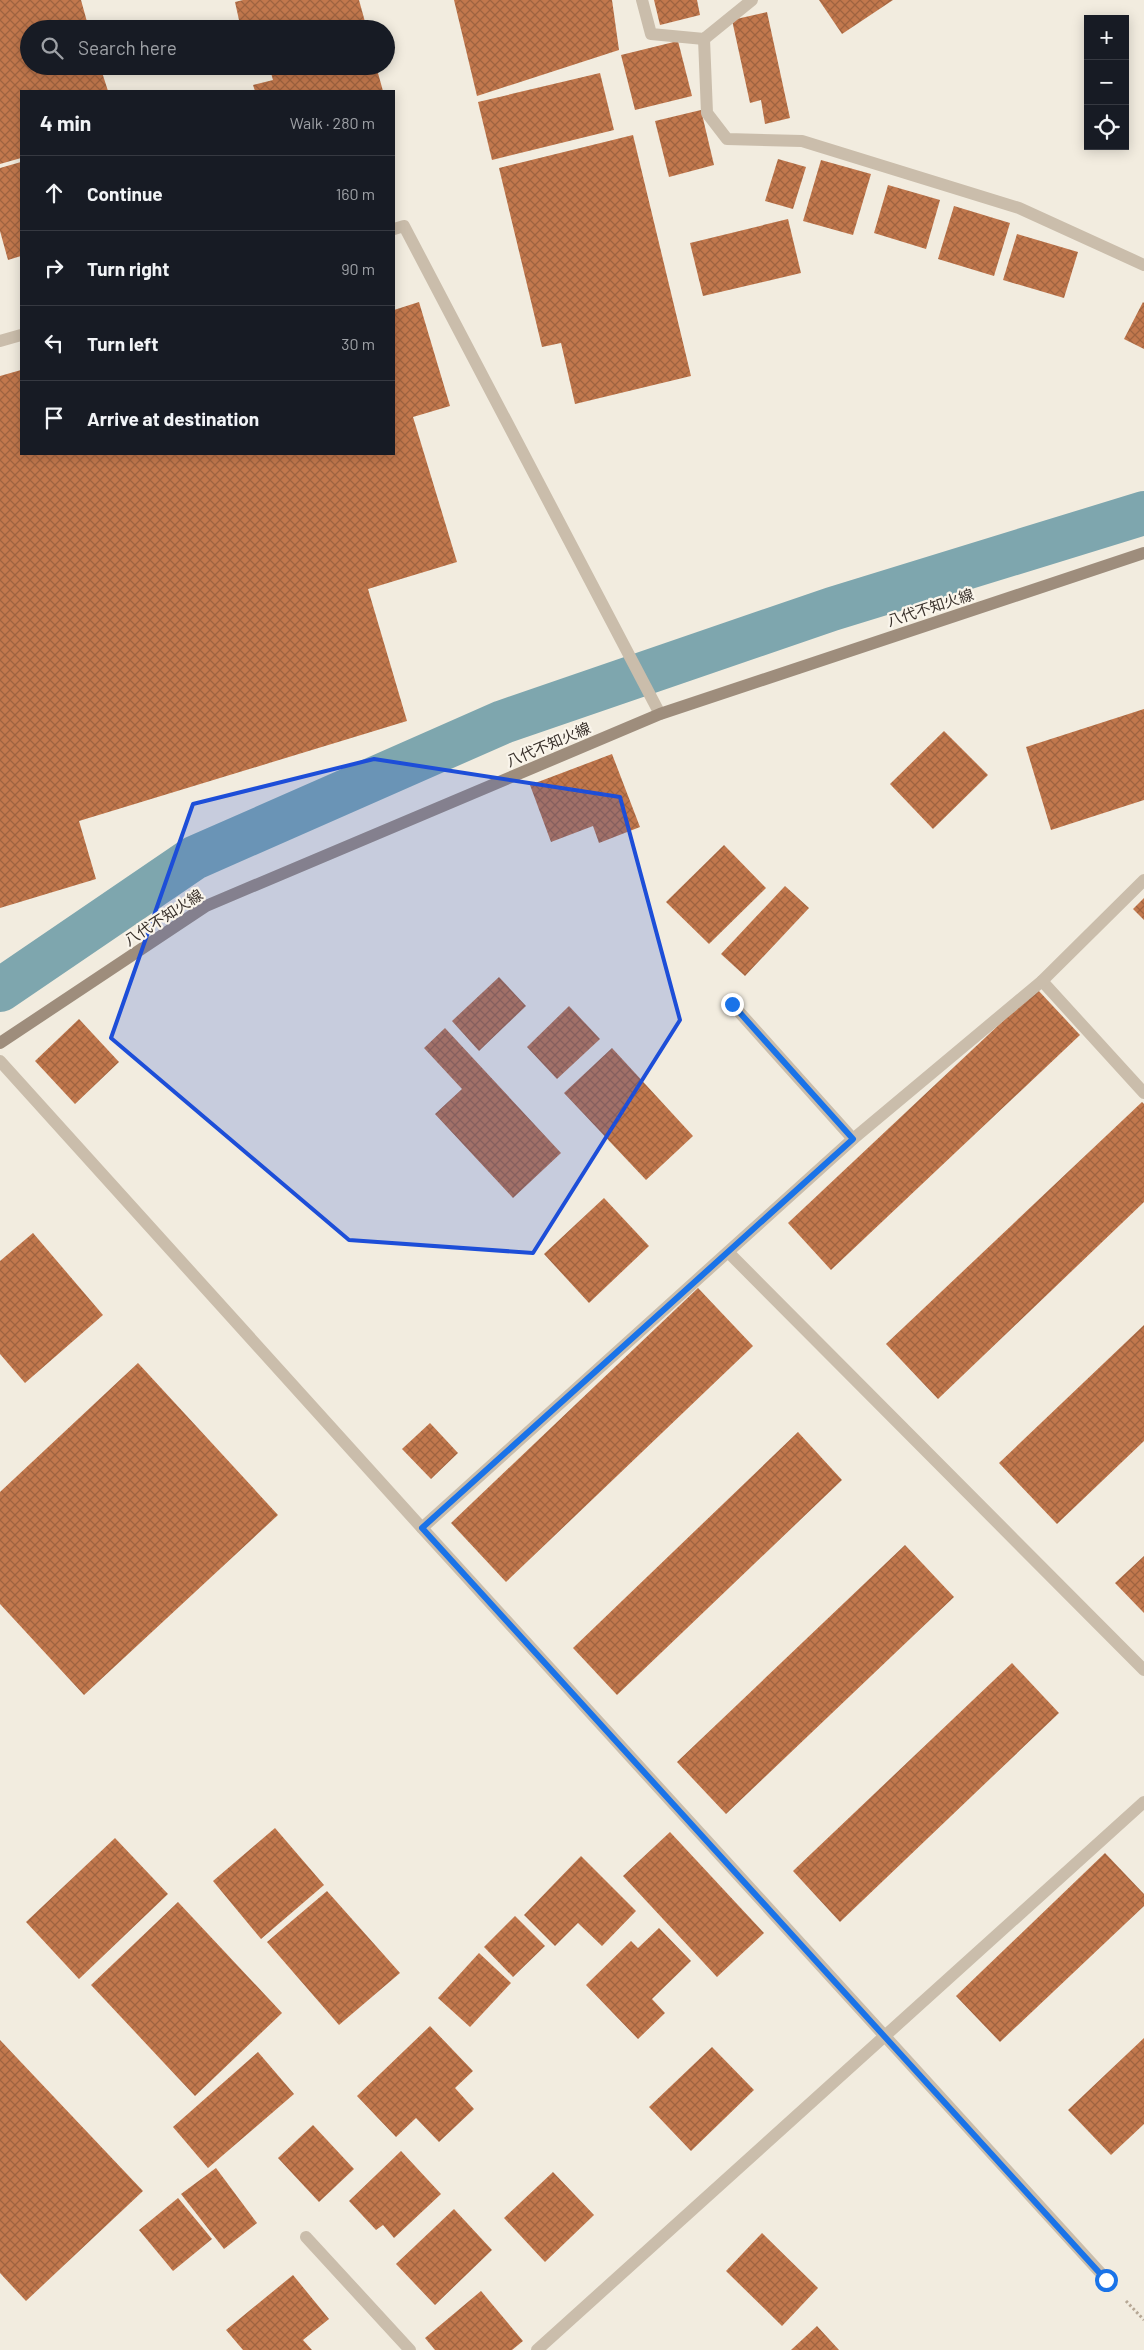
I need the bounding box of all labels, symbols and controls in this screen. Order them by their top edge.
map controls [1084,15,1129,150]
button: + [1084,15,1129,60]
search box [20,20,395,75]
icon: search [38,34,66,62]
text: Search here [78,36,177,59]
button: − [1084,60,1129,105]
button: locate [1084,105,1129,150]
text: 4 min [40,110,91,135]
text: Walk · 280 m [290,113,375,132]
icon: ahead [40,179,68,207]
text: Continue [87,182,163,205]
text: 160 m [336,184,375,203]
icon: right [40,254,68,282]
text: Turn right [87,257,169,280]
text: 90 m [341,259,375,278]
icon: left [40,329,68,357]
text: Turn left [87,332,158,355]
text: 30 m [341,334,375,353]
icon: arrive [40,404,68,432]
text: Arrive at destination [87,407,259,430]
street label: 八代不知火線 [884,585,976,629]
street label: 八代不知火線 [503,718,593,770]
street label: 八代不知火線 [120,885,206,949]
route end [721,993,744,1016]
route start [1095,2269,1118,2292]

